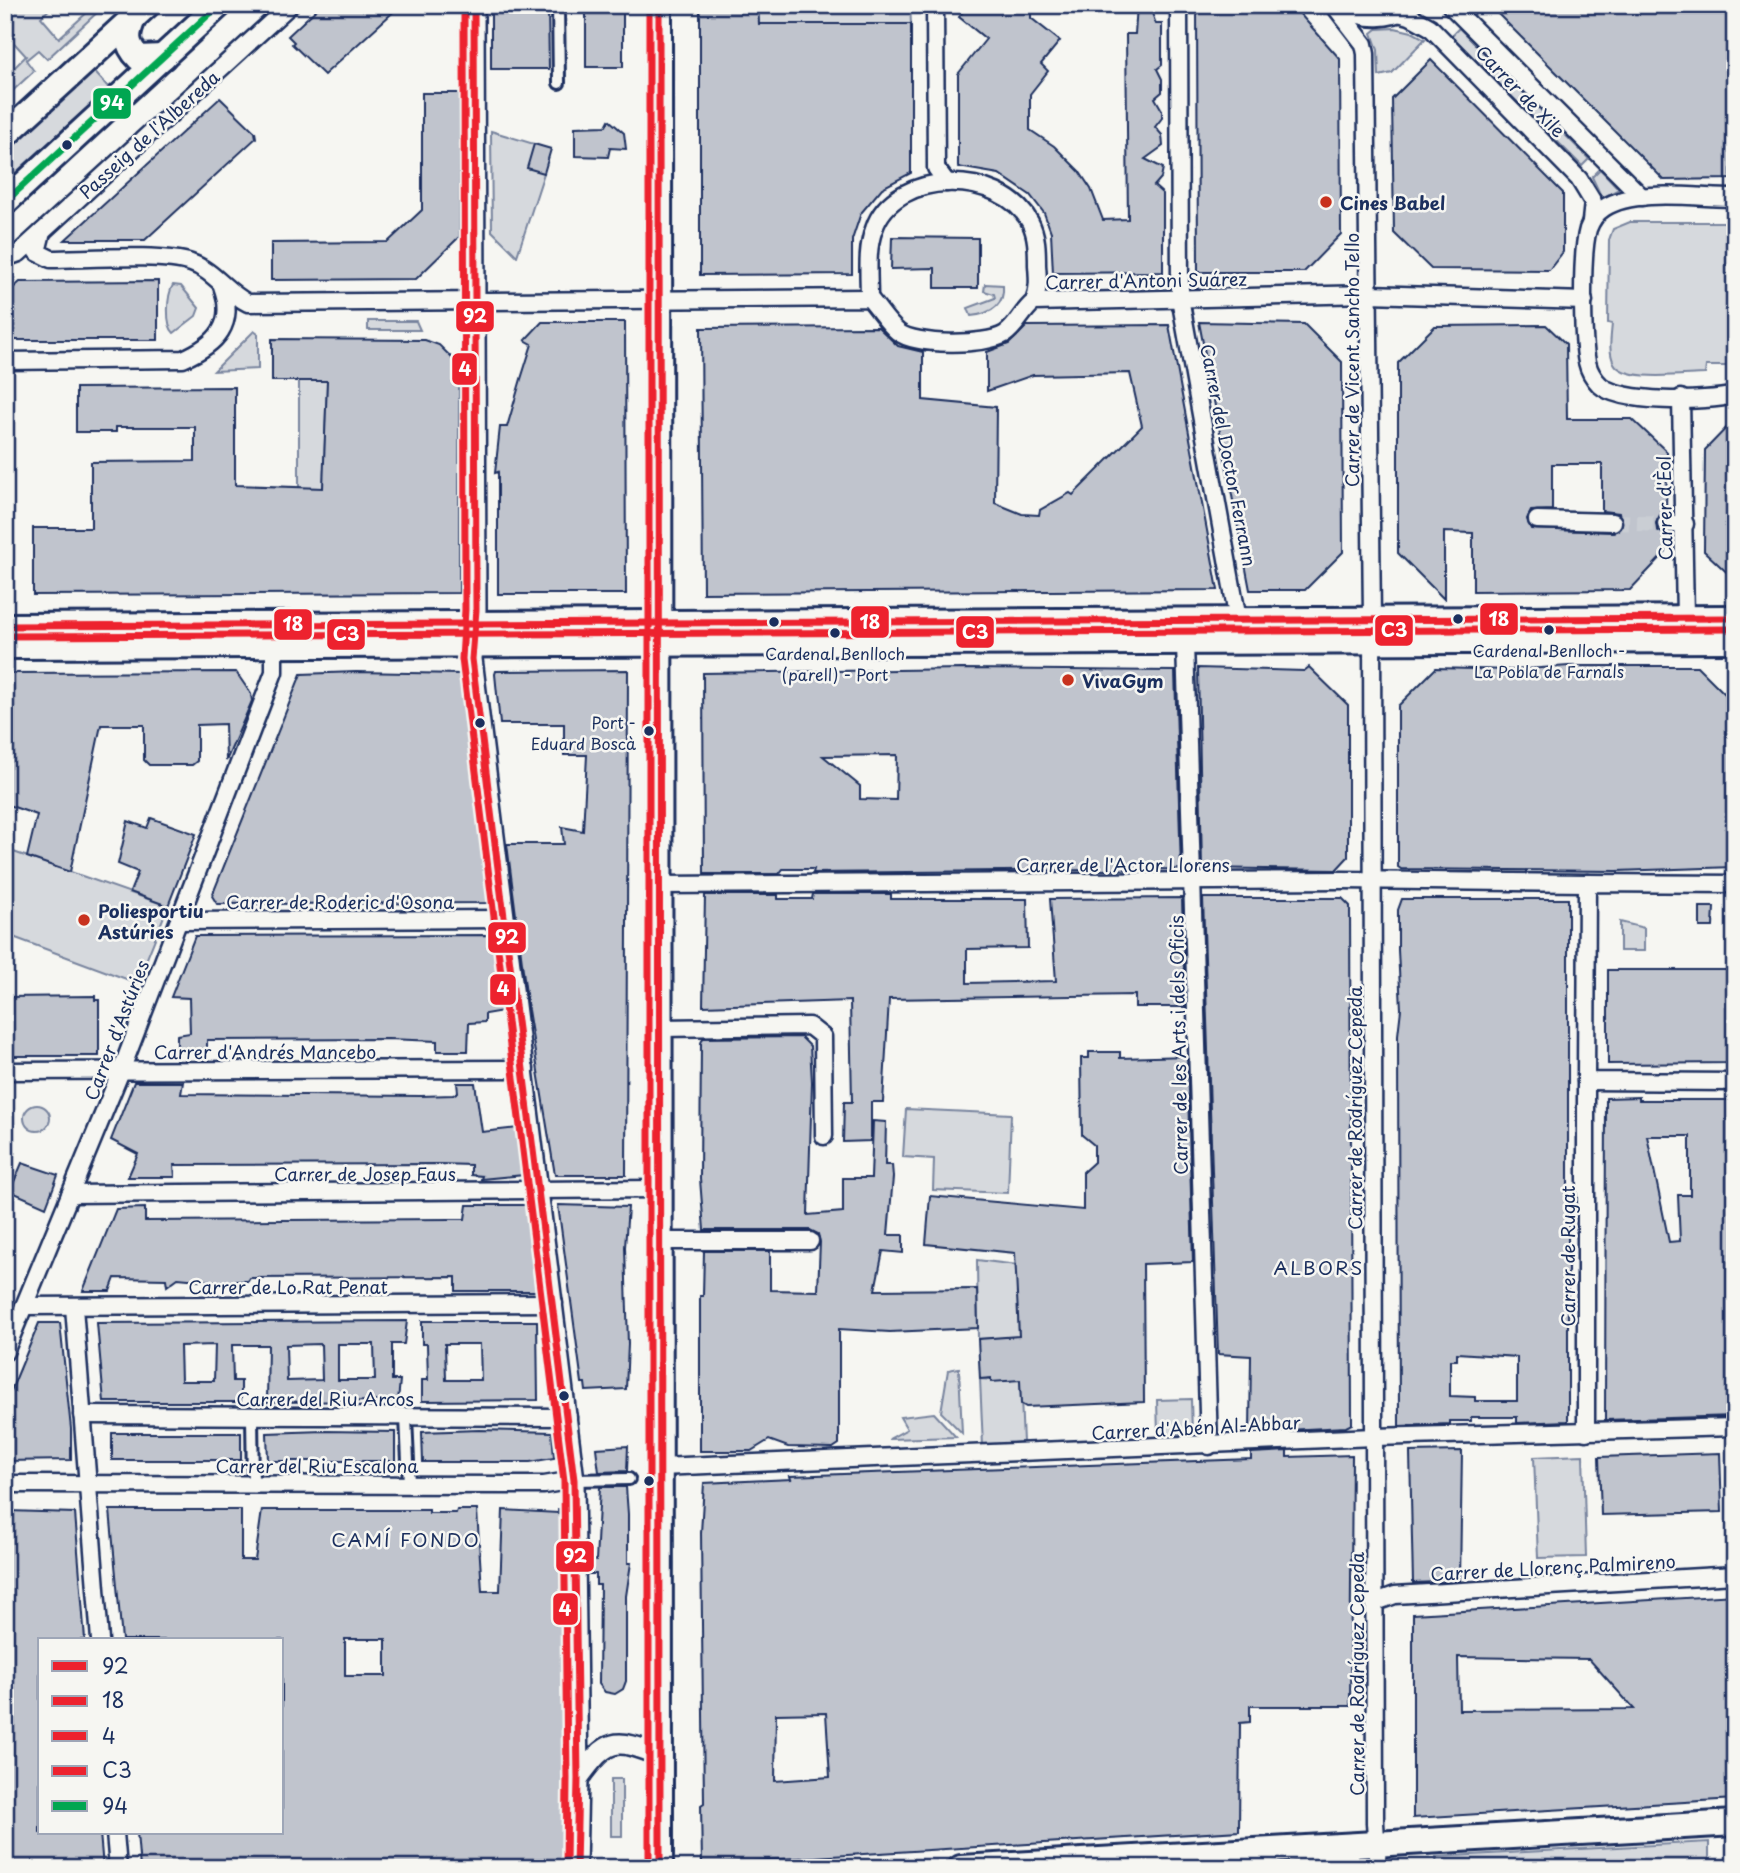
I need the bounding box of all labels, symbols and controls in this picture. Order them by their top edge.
street label: Carrer de Xile [1470,39,1572,143]
street label: Passeig de l'Albereda [73,63,225,205]
line badge: 94 [92,87,132,120]
text: 94 [100,88,124,116]
unlabelled marker [60,138,74,152]
place label: Cines Babel [1340,189,1445,216]
marker: Cines Babel [1318,194,1334,210]
street label: Carrer de Vicent Sancho Tello [1338,233,1365,487]
street label: Carrer d'Antoni Suárez [1045,265,1248,295]
line badge: 92 [455,300,495,333]
text: 92 [463,301,487,329]
street label: Carrer del Doctor Ferrann [1194,342,1264,568]
line badge: 4 [451,352,478,386]
text: 4 [459,354,472,382]
street label: Carrer d'Èol [1650,455,1678,561]
line badge: 18 [1479,602,1519,636]
text: 18 [1489,604,1510,632]
line badge: 18 [850,605,890,639]
text: 18 [860,607,881,635]
line badge: 18 [273,608,313,641]
text: 18 [283,609,304,637]
unlabelled marker [1451,612,1465,626]
line badge: C3 [1374,614,1414,647]
unlabelled marker [767,615,781,629]
line badge: C3 [955,615,995,649]
text: C3 [1381,615,1407,643]
text: C3 [962,617,988,645]
line badge: C3 [326,618,366,651]
text: C3 [333,619,359,647]
marker: Cardenal Benlloch - La Pobla de Farnals [1542,623,1556,637]
marker: Cardenal Benlloch (parell) - Port [828,626,842,640]
place label: Cardenal Benlloch - La Pobla de Farnals [1473,638,1625,683]
place label: Cardenal Benlloch (parell) - Port [765,641,905,686]
place label: VivaGym [1082,667,1164,694]
marker: VivaGym [1060,672,1076,688]
place label: Port - Eduard Boscà [531,710,636,755]
unlabelled marker [473,716,487,730]
marker: Port - Eduard Boscà [642,724,656,738]
street label: Carrer de l'Actor Llorens [1016,851,1230,878]
street label: Carrer de Roderic d'Osona [226,888,455,915]
place label: Poliesportiu Astúries [97,897,204,945]
marker: Poliesportiu Astúries [76,912,92,928]
street label: Carrer de les Arts i dels Oficis [1162,915,1194,1175]
line badge: 92 [487,921,527,954]
text: 92 [495,922,519,950]
street label: Carrer d'Astúries [77,956,155,1104]
line badge: 4 [489,973,517,1006]
text: 4 [497,974,510,1002]
street label: Carrer de Rodríguez Cepeda [1341,986,1368,1230]
street label: Carrer d'Andrés Mancebo [154,1038,376,1065]
street label: Carrer de Josep Faus [274,1160,456,1187]
street label: Carrer de Rugat [1554,1185,1581,1327]
district label: ALBORS [1274,1253,1364,1281]
street label: Carrer de Lo Rat Penat [188,1273,388,1300]
street label: Carrer del Riu Arcos [236,1385,414,1412]
unlabelled marker [557,1389,571,1403]
street label: Carrer d'Abén Al-Abbar [1091,1408,1302,1446]
street label: Carrer del Riu Escalona [215,1452,419,1479]
unlabelled marker [642,1474,656,1488]
district label: CAMÍ FONDO [331,1525,481,1553]
line badge: 92 [555,1540,595,1573]
text: 92 [563,1541,587,1569]
street label: Carrer de Llorenç Palmireno [1430,1547,1676,1587]
street label: Carrer de Rodríguez Cepeda [1343,1552,1370,1796]
line badge: 4 [552,1592,579,1626]
text: 4 [559,1594,572,1622]
legend [38,1638,284,1834]
text: 92 [102,1649,129,1681]
text: 18 [102,1683,125,1715]
text: 4 [102,1719,116,1751]
text: C3 [102,1753,132,1785]
text: 94 [102,1789,128,1821]

